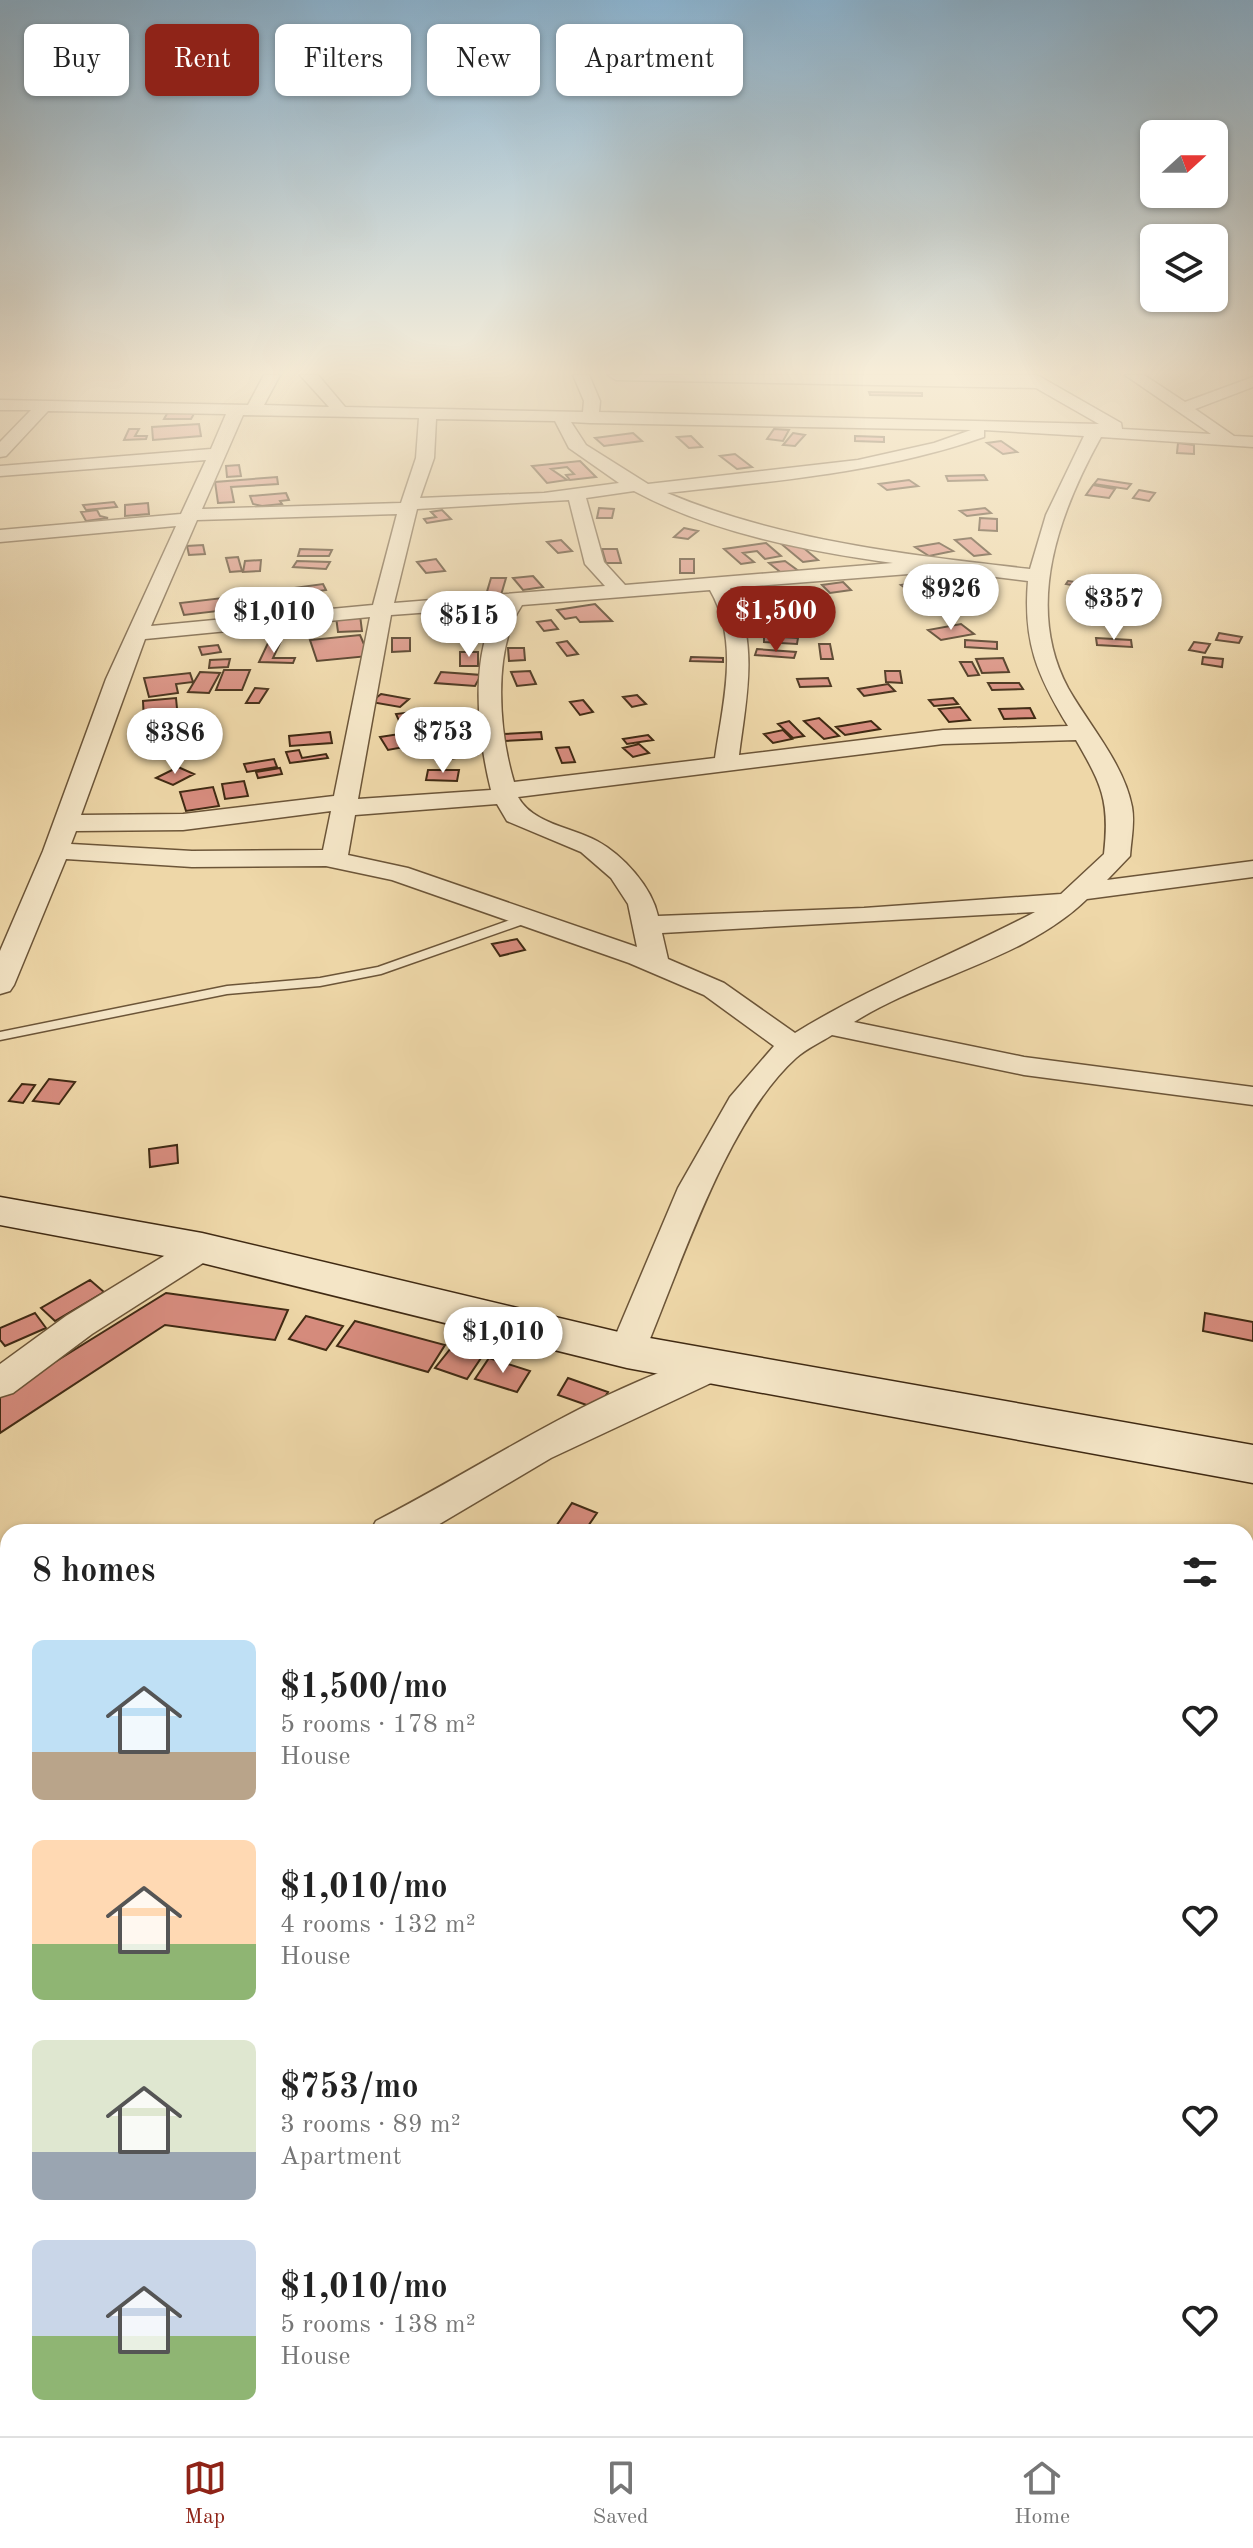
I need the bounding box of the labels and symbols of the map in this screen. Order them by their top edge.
north arrow [1140,120,1228,208]
pin: $926 [904,564,998,632]
pin: $357 [1067,574,1161,642]
pin: $1,500 [711,586,841,654]
pin: $1,010 [209,587,339,655]
pin: $515 [422,591,516,659]
pin: $753 [396,707,490,775]
pin: $386 [128,708,222,776]
pin: $1,010 [438,1307,568,1375]

